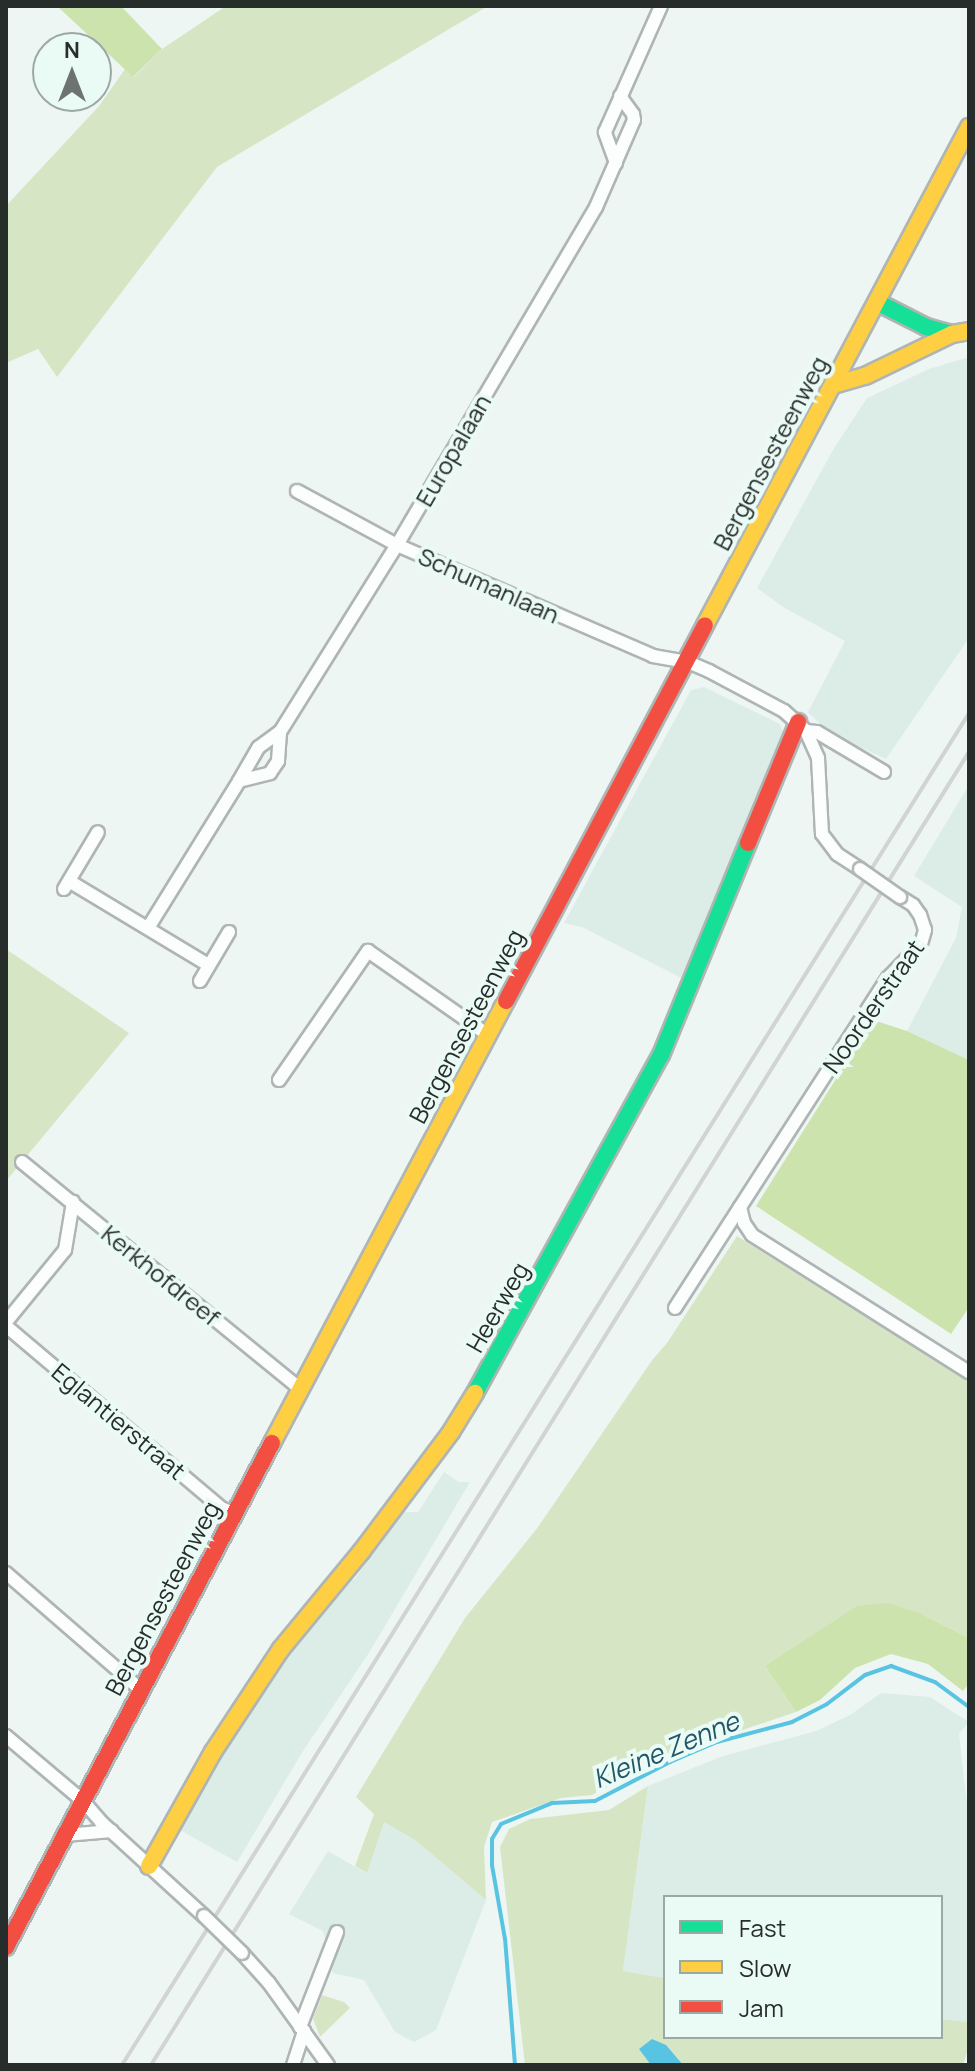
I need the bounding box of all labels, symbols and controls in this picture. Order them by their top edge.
north arrow [32,32,112,112]
text: N [64,35,80,65]
street label: Bergensesteenweg [707,351,833,555]
street label: Europalaan [409,389,497,511]
street label: Schumanlaan [414,541,564,629]
street label: Bergensesteenweg [403,924,529,1128]
street label: Noorderstraat [816,934,930,1078]
street label: Kerkhofdreef [96,1219,226,1331]
street label: Heerweg [460,1257,534,1357]
street label: Eglantierstraat [46,1357,192,1485]
street label: Bergensesteenweg [99,1496,225,1700]
water label: Kleine Zenne [588,1705,744,1795]
legend [663,1895,943,2039]
text: Fast [739,1911,786,1944]
text: Slow [739,1951,792,1984]
text: Jam [739,1991,784,2024]

